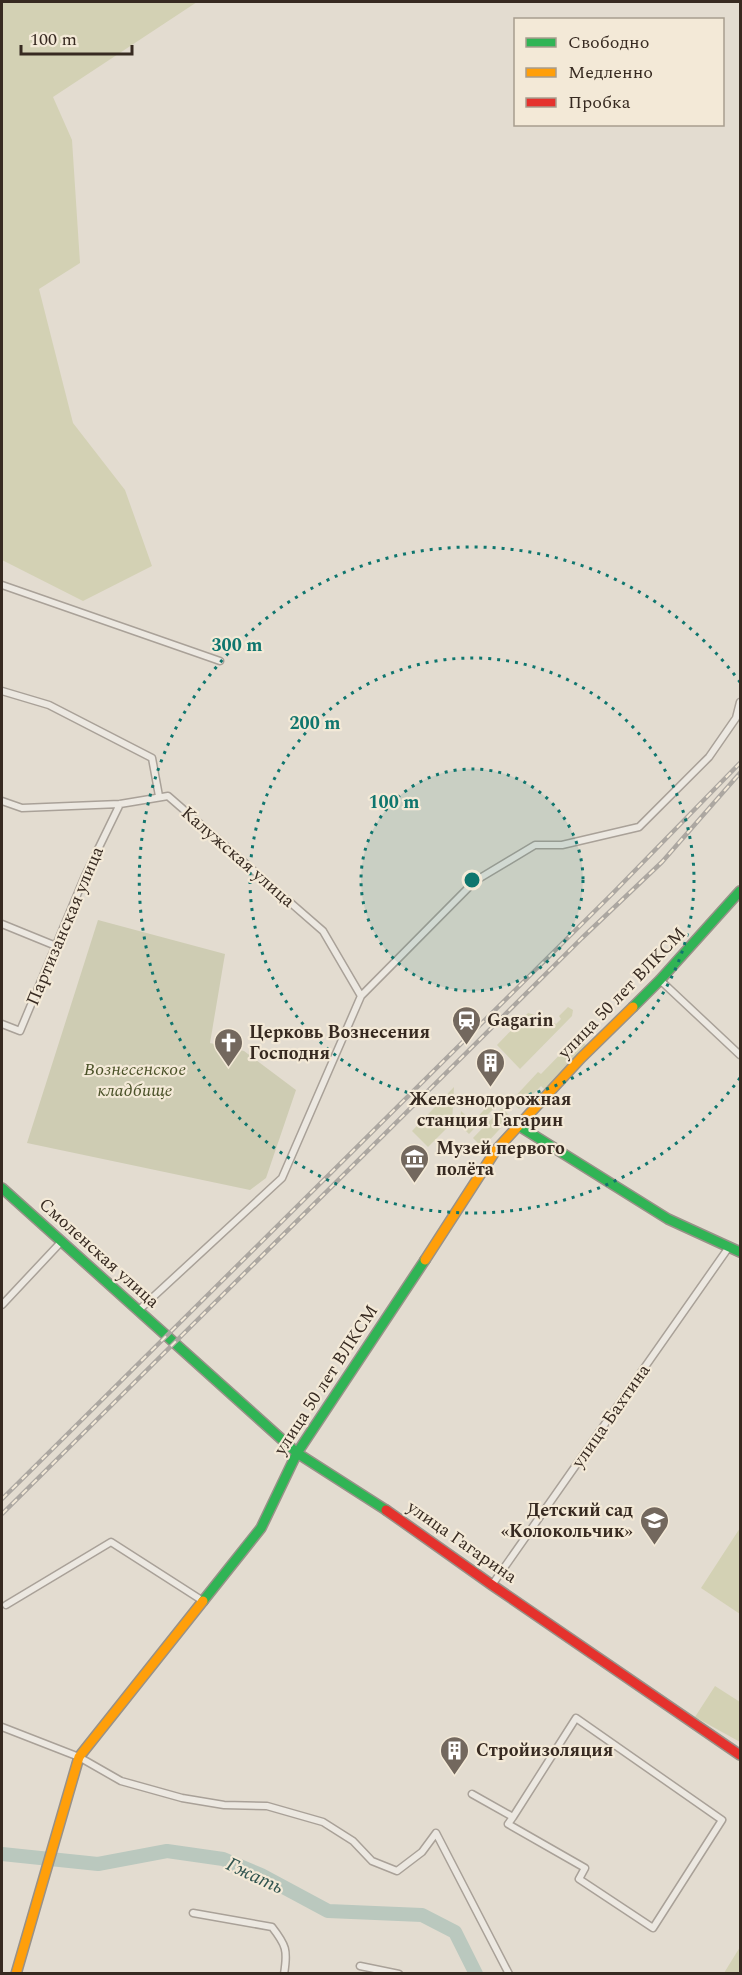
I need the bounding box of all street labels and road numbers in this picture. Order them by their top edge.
street label: Калужская улица [175,800,301,914]
street label: Партизанская улица [19,842,111,1010]
street label: улица 50 лет ВЛКСМ [551,921,692,1066]
street label: Смоленская улица [33,1191,166,1315]
street label: улица 50 лет ВЛКСМ [267,1299,385,1461]
street label: улица Бахтина [564,1358,657,1475]
street label: улица Гагарина [401,1493,523,1590]

